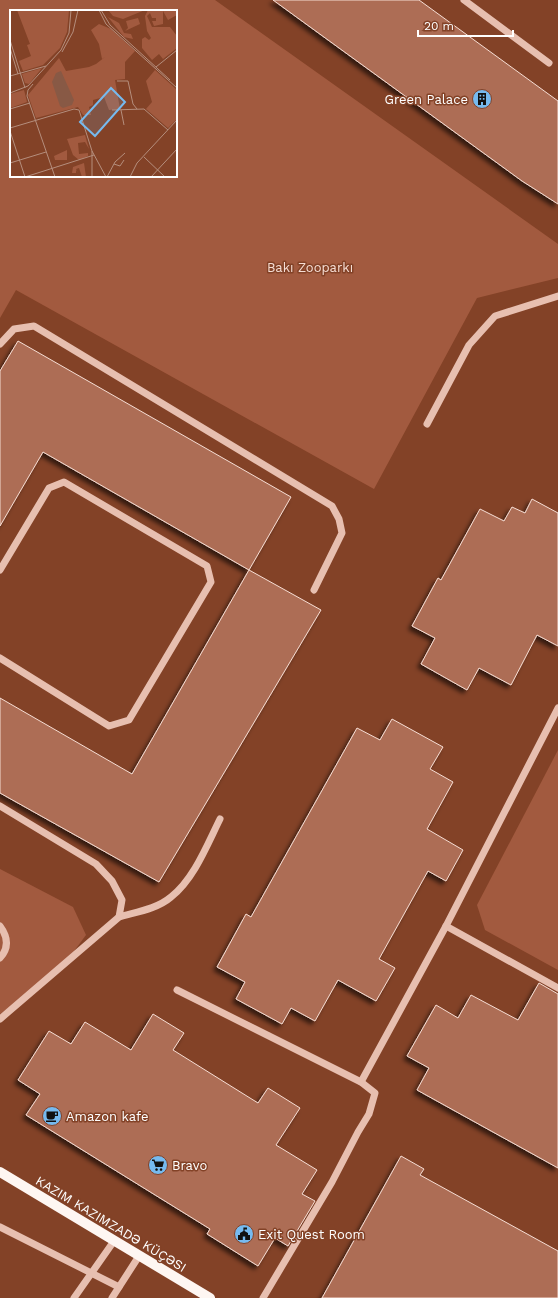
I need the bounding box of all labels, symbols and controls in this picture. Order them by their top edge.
inset map [10,10,177,177]
scale bar [418,12,513,38]
text: 20 m [424,19,454,33]
building icon: Green Palace [471,88,493,110]
place label: Green Palace [385,92,468,107]
park label: Bakı Zooparkı [267,260,353,275]
cafe icon: Amazon kafe [41,1105,63,1127]
place label: Amazon kafe [66,1109,148,1124]
supermarket icon: Bravo [147,1154,169,1176]
place label: Bravo [172,1158,208,1173]
street label: KAZIM KAZIMZADƏ KÜÇƏSI [33,1173,189,1275]
public building icon: Exit Quest Room [233,1223,255,1245]
place label: Exit Quest Room [258,1227,365,1242]

